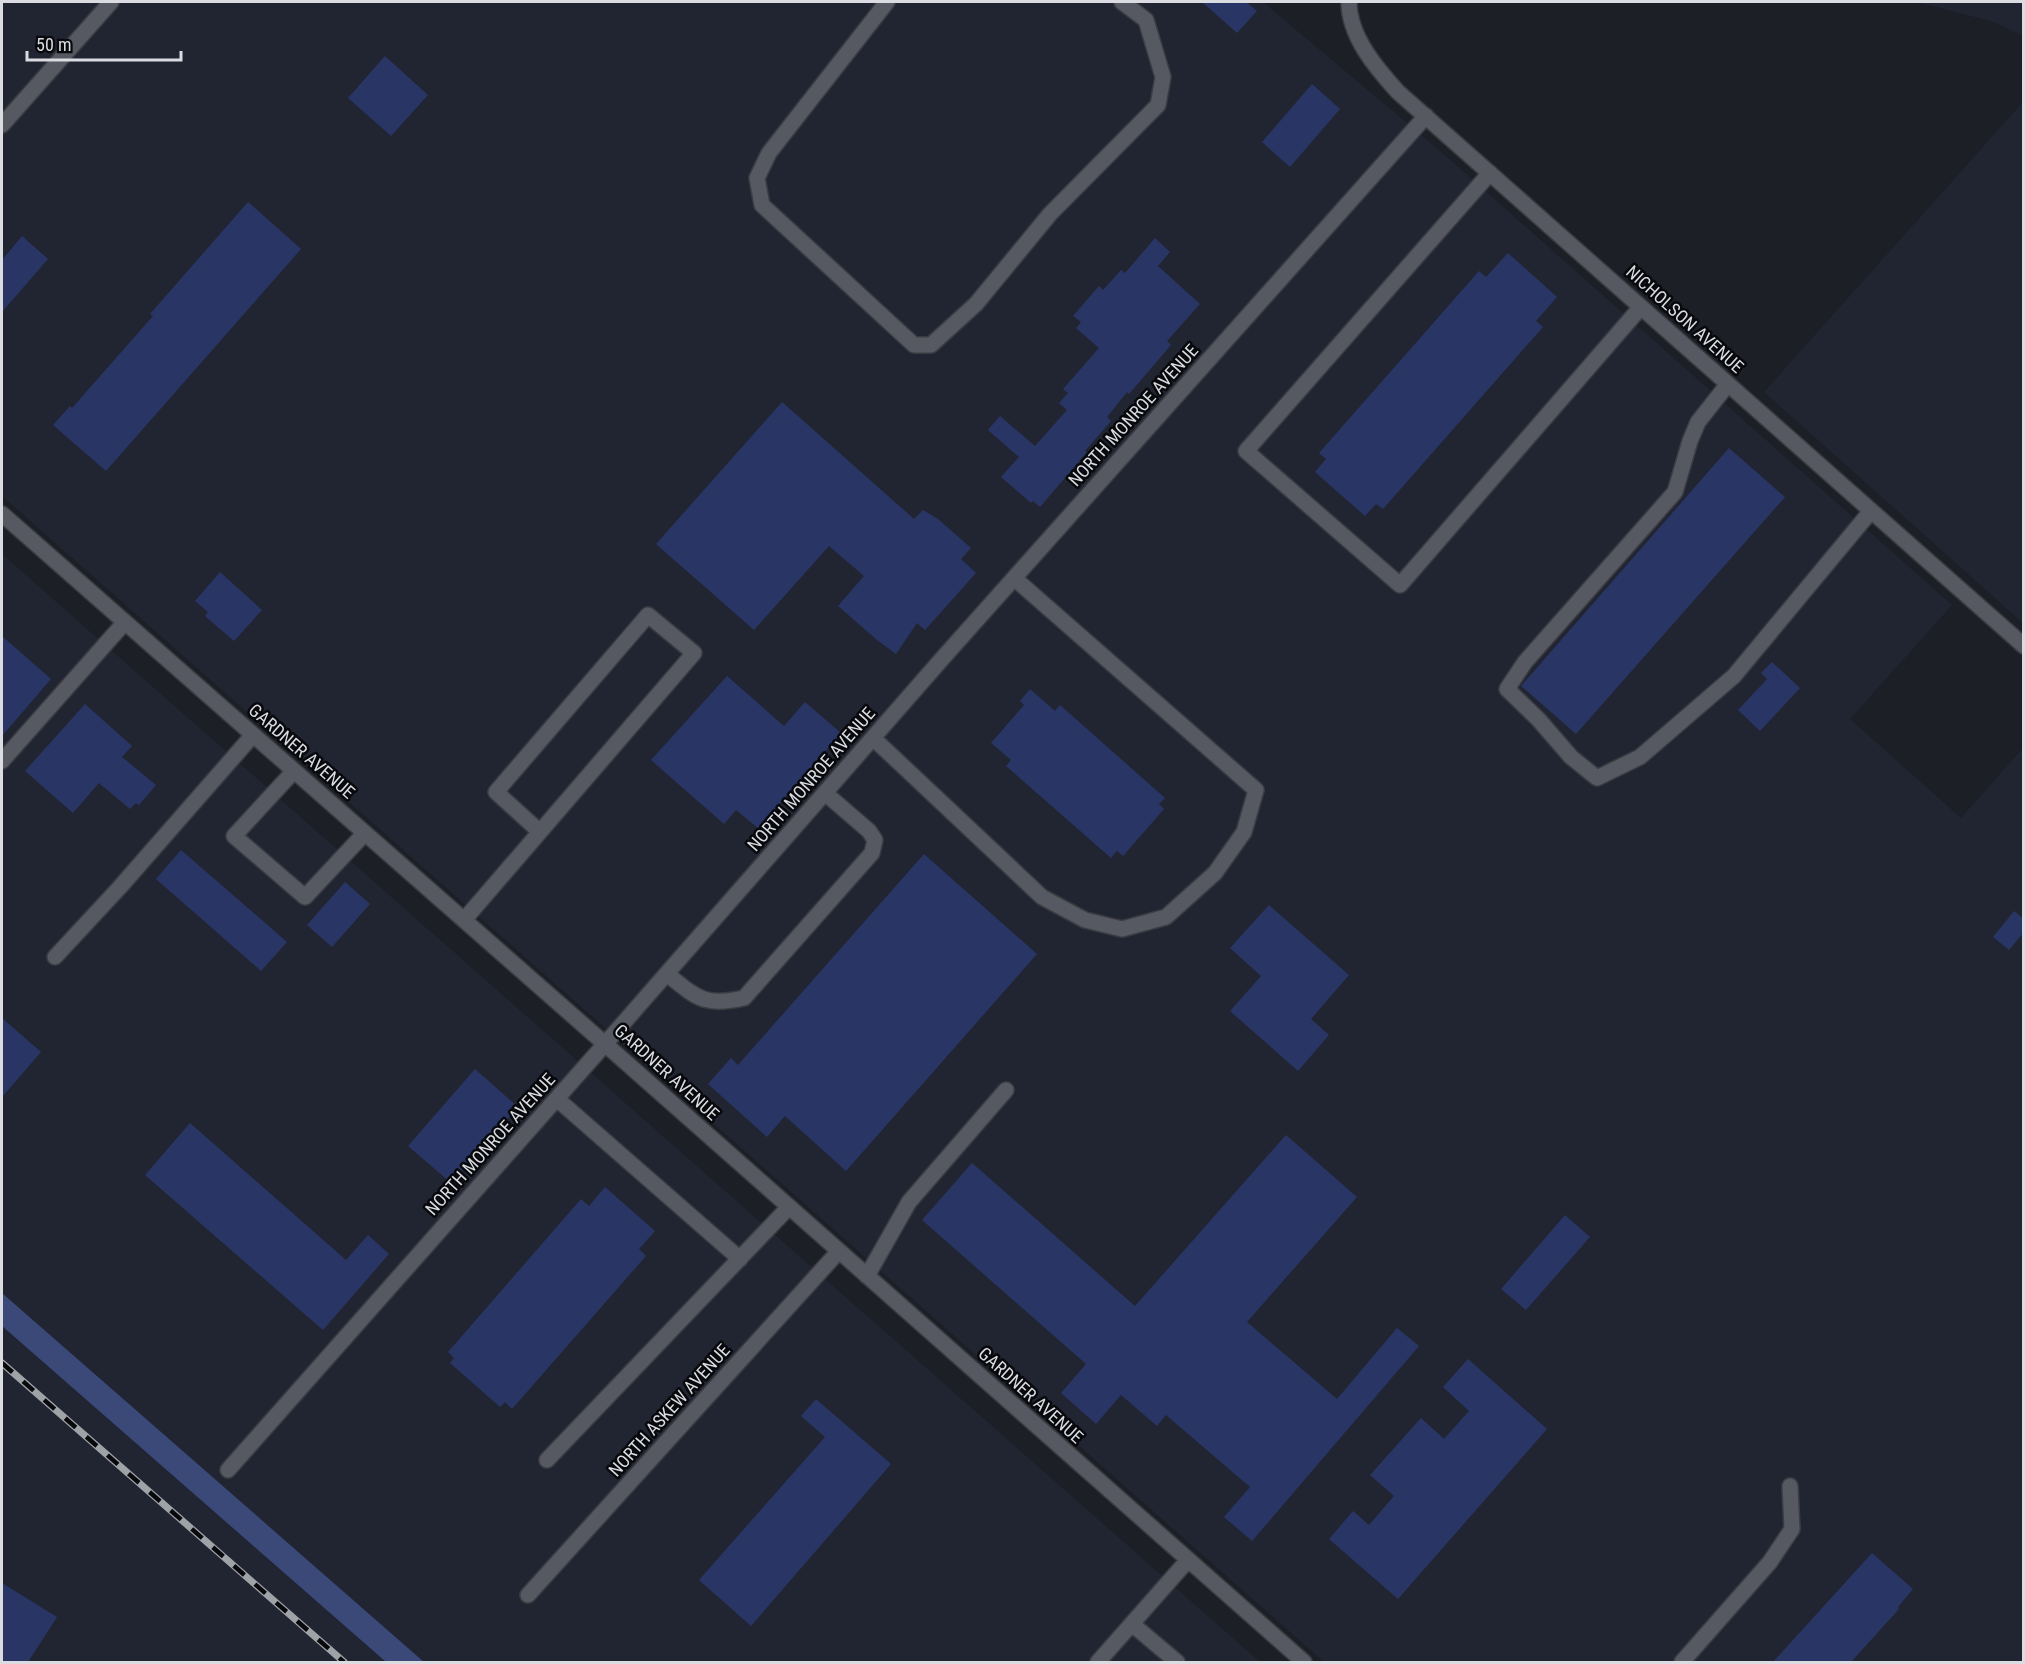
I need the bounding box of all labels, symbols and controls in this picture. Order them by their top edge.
scale bar [27,24,182,62]
text: 50 m [36,34,71,55]
street label: NICHOLSON AVENUE [1622,261,1748,377]
street label: NORTH MONROE AVENUE [1064,340,1202,490]
street label: GARDNER AVENUE [245,699,359,803]
street label: NORTH MONROE AVENUE [743,703,879,855]
street label: GARDNER AVENUE [610,1020,724,1124]
street label: NORTH MONROE AVENUE [421,1069,559,1219]
street label: NORTH ASKEW AVENUE [604,1340,734,1480]
street label: GARDNER AVENUE [974,1343,1088,1447]

